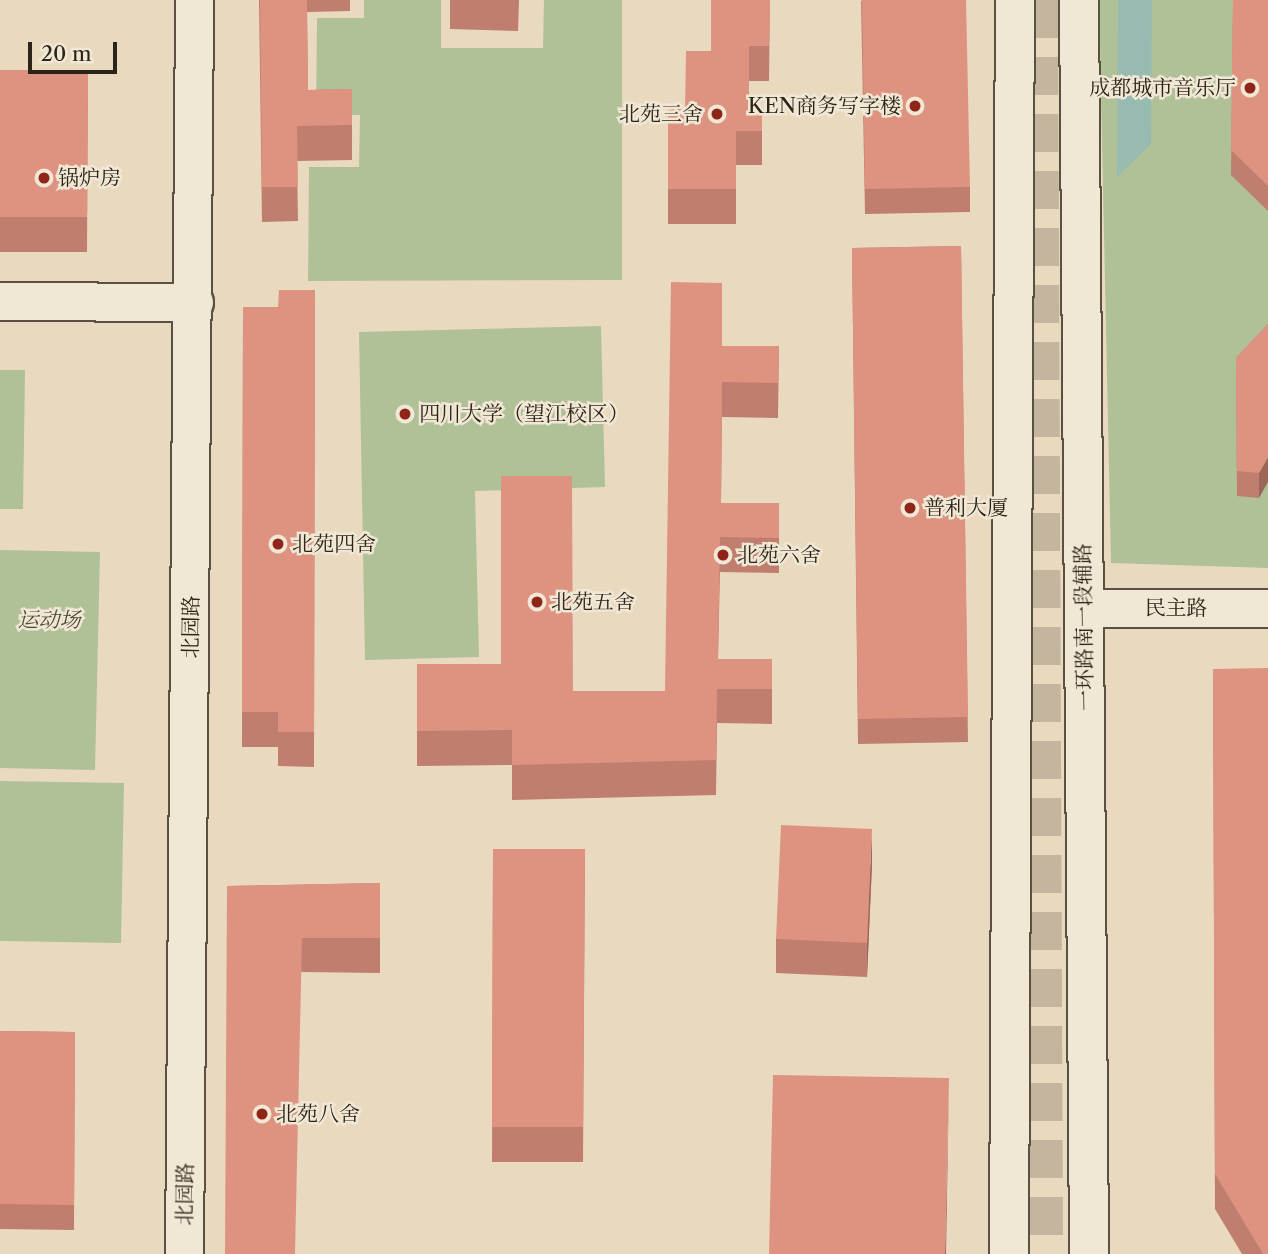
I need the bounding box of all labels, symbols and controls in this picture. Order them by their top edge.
scale bar [32,28,121,72]
text: 20 m [41,41,92,66]
place label: 成都城市音乐厅 [1089,75,1236,101]
marker: 成都城市音乐厅 [1242,80,1258,96]
place label: KEN商务写字楼 [748,93,901,119]
marker: KEN商务写字楼 [907,98,923,114]
place label: 北苑三舍 [619,101,703,127]
marker: 北苑三舍 [709,106,725,122]
place label: 锅炉房 [58,165,121,191]
marker: 锅炉房 [36,170,52,186]
place label: 四川大学（望江校区） [419,401,629,427]
marker: 四川大学（望江校区） [397,406,413,422]
place label: 普利大厦 [924,495,1008,521]
marker: 普利大厦 [902,500,918,516]
place label: 北苑四舍 [292,531,376,557]
marker: 北苑四舍 [270,536,286,552]
place label: 北苑六舍 [737,542,821,568]
street label: 一环路南一段辅路 [1070,543,1098,711]
marker: 北苑六舍 [715,547,731,563]
place label: 北苑五舍 [551,589,635,615]
marker: 北苑五舍 [529,594,545,610]
street label: 北园路 [178,595,204,659]
street label: 民主路 [1145,595,1207,621]
park label: 运动场 [18,607,80,633]
place label: 北苑八舍 [276,1101,360,1127]
marker: 北苑八舍 [254,1106,270,1122]
street label: 北园路 [172,1162,198,1226]

